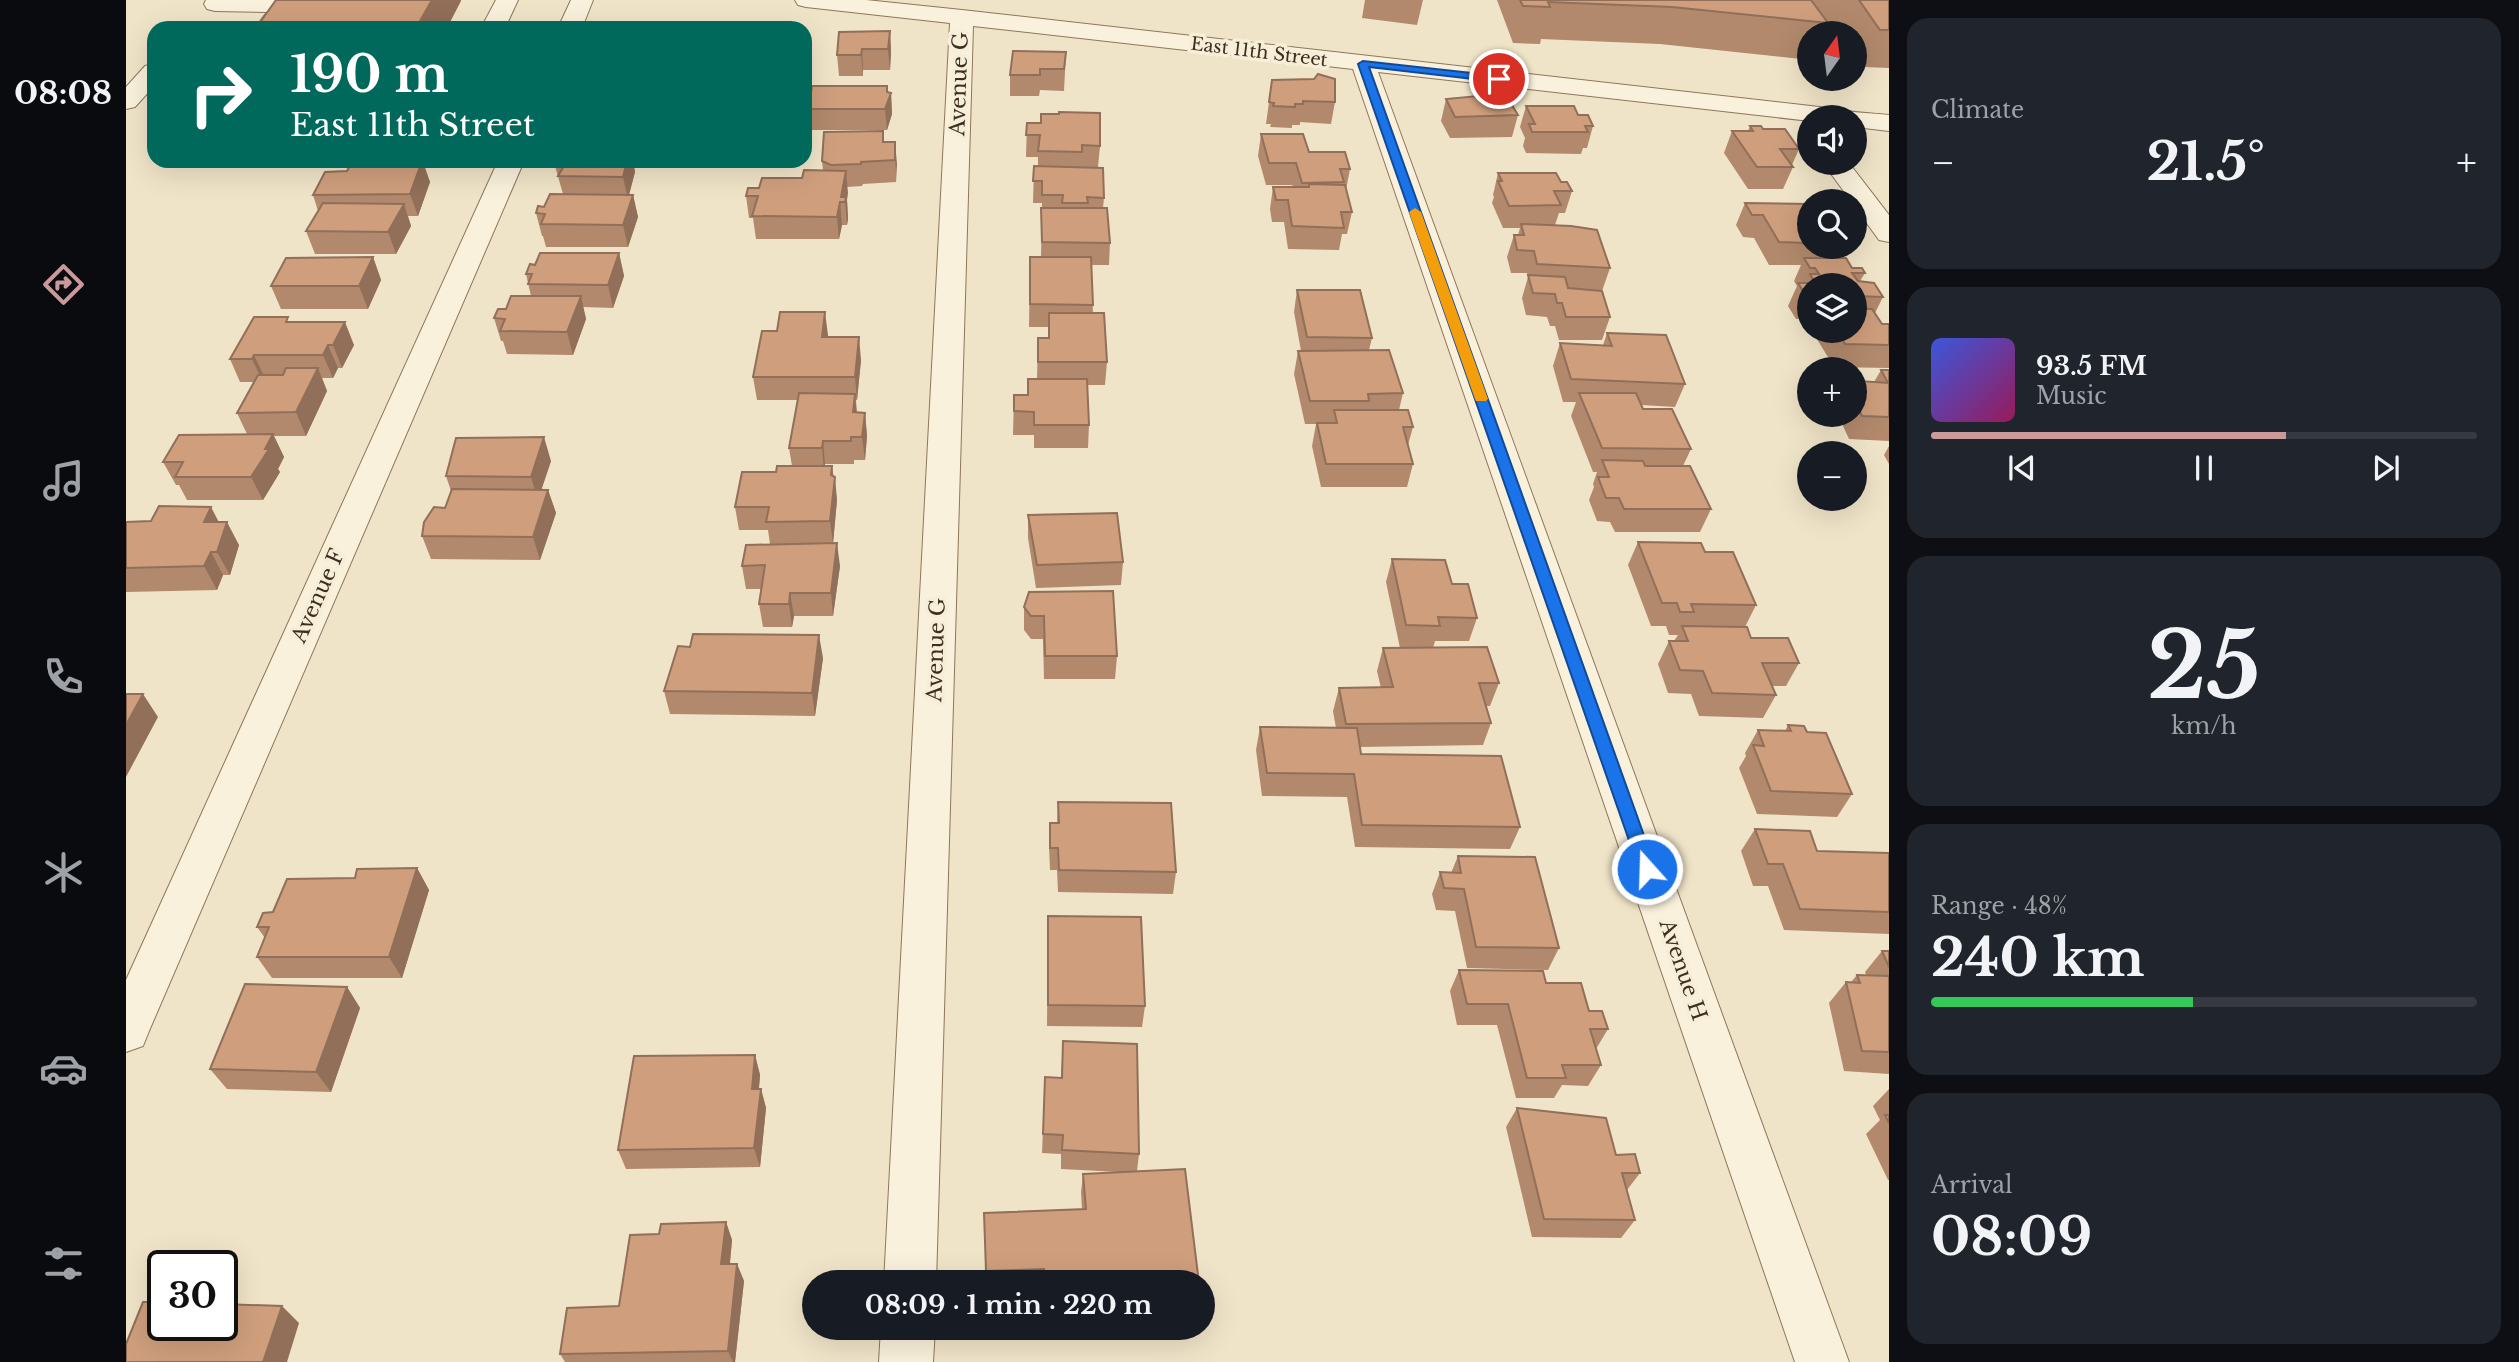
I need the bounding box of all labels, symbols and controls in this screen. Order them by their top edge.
north arrow [1797,21,1867,91]
map controls [1797,21,1867,511]
street label: Avenue G [944,31,974,138]
street label: East 11th Street [1189,33,1329,71]
text: 190 m [290,44,449,105]
icon: right [175,49,266,140]
pin [1469,49,1529,109]
icon: arrive [1480,60,1518,98]
text: 08:08 [14,73,112,113]
text: Climate [1931,96,2024,124]
text: East 11th Street [290,105,535,145]
button: sound [1797,105,1867,175]
text: 21.5° [2146,130,2265,194]
text: − [1931,139,1955,186]
text: + [2456,139,2477,186]
button: search [1797,189,1867,259]
icon: directions [39,260,88,309]
button: layers [1797,273,1867,343]
text: 93.5 FM [2036,350,2147,382]
button: + [1797,357,1867,427]
text: Music [2036,382,2107,410]
button: − [1797,441,1867,511]
icon: previous [2003,449,2041,487]
icon: pause [2185,449,2223,487]
icon: next [2367,449,2405,487]
icon: music [39,456,88,505]
street label: Avenue F [285,545,350,648]
street label: Avenue G [921,597,951,704]
text: 25 [2147,610,2261,723]
icon: phone [39,652,88,701]
text: km/h [2171,712,2237,740]
position arrow [1610,832,1684,906]
icon: climate [39,848,88,897]
text: Range · 48% [1931,892,2067,920]
street label: Avenue H [1653,915,1712,1024]
text: 240 km [1931,926,2145,990]
icon: car [39,1044,88,1093]
text: Arrival [1931,1171,2012,1199]
text: 08:09 [1931,1205,2092,1269]
icon: filters [39,1239,88,1288]
speed limit sign: 30 [147,1250,238,1341]
text: 08:09 · 1 min · 220 m [865,1289,1152,1321]

